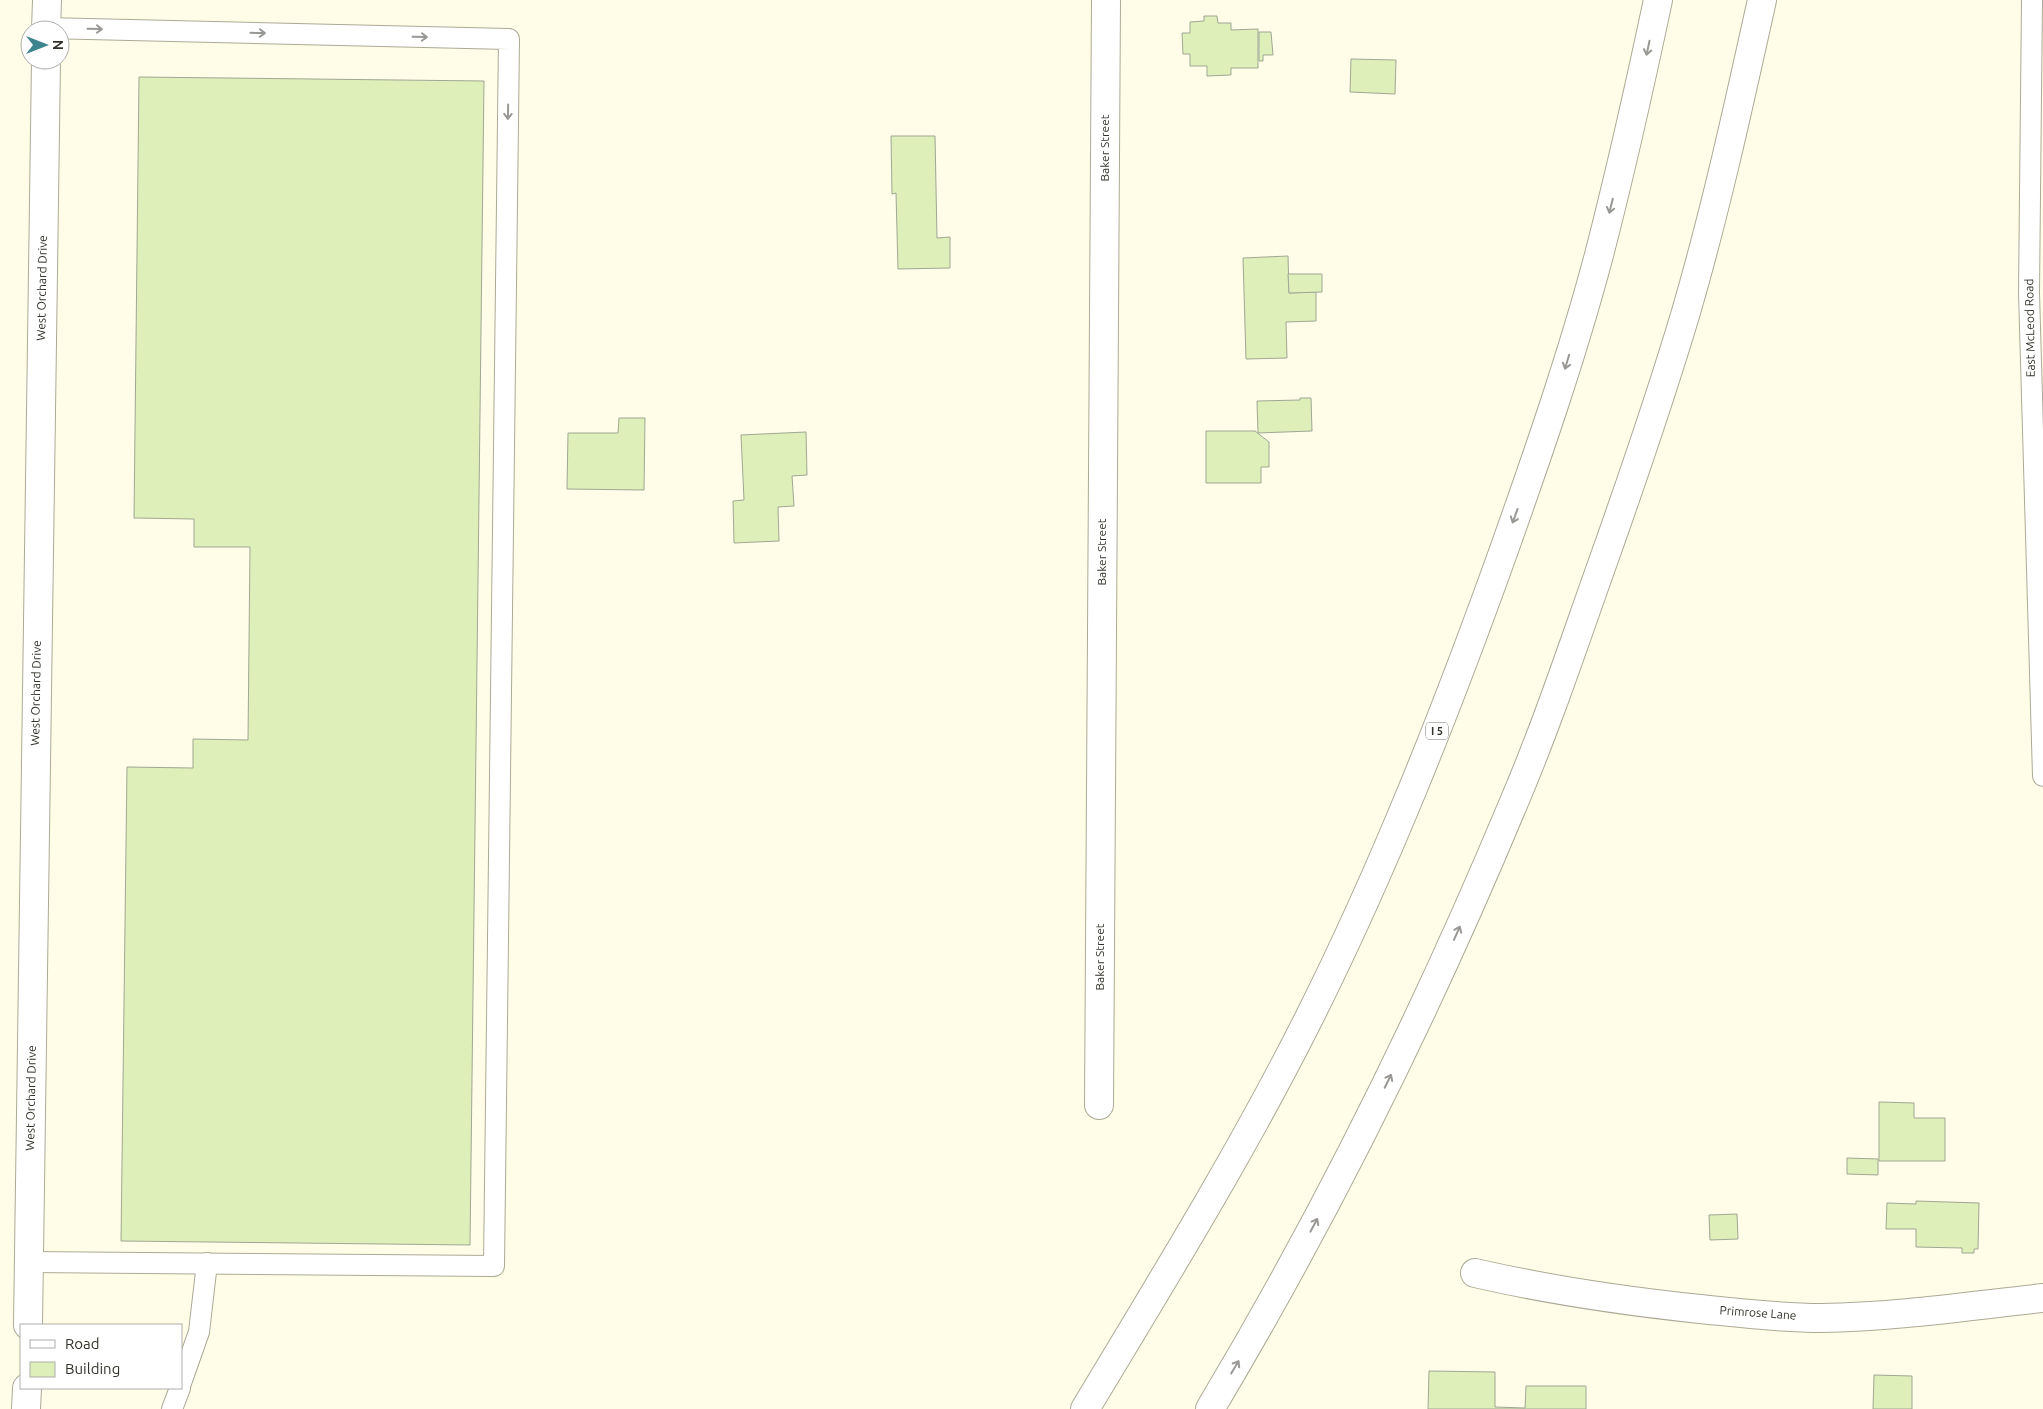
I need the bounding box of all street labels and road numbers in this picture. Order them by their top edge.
street label: Baker Street [1098,114,1111,182]
street label: West Orchard Drive [34,235,49,341]
street label: East McLeod Road [2022,279,2037,377]
street label: Baker Street [1095,518,1108,586]
street label: West Orchard Drive [28,640,43,746]
road number: I 5 [1426,722,1448,739]
street label: Baker Street [1093,923,1106,991]
street label: West Orchard Drive [23,1045,38,1151]
street label: Primrose Lane [1719,1303,1797,1322]

